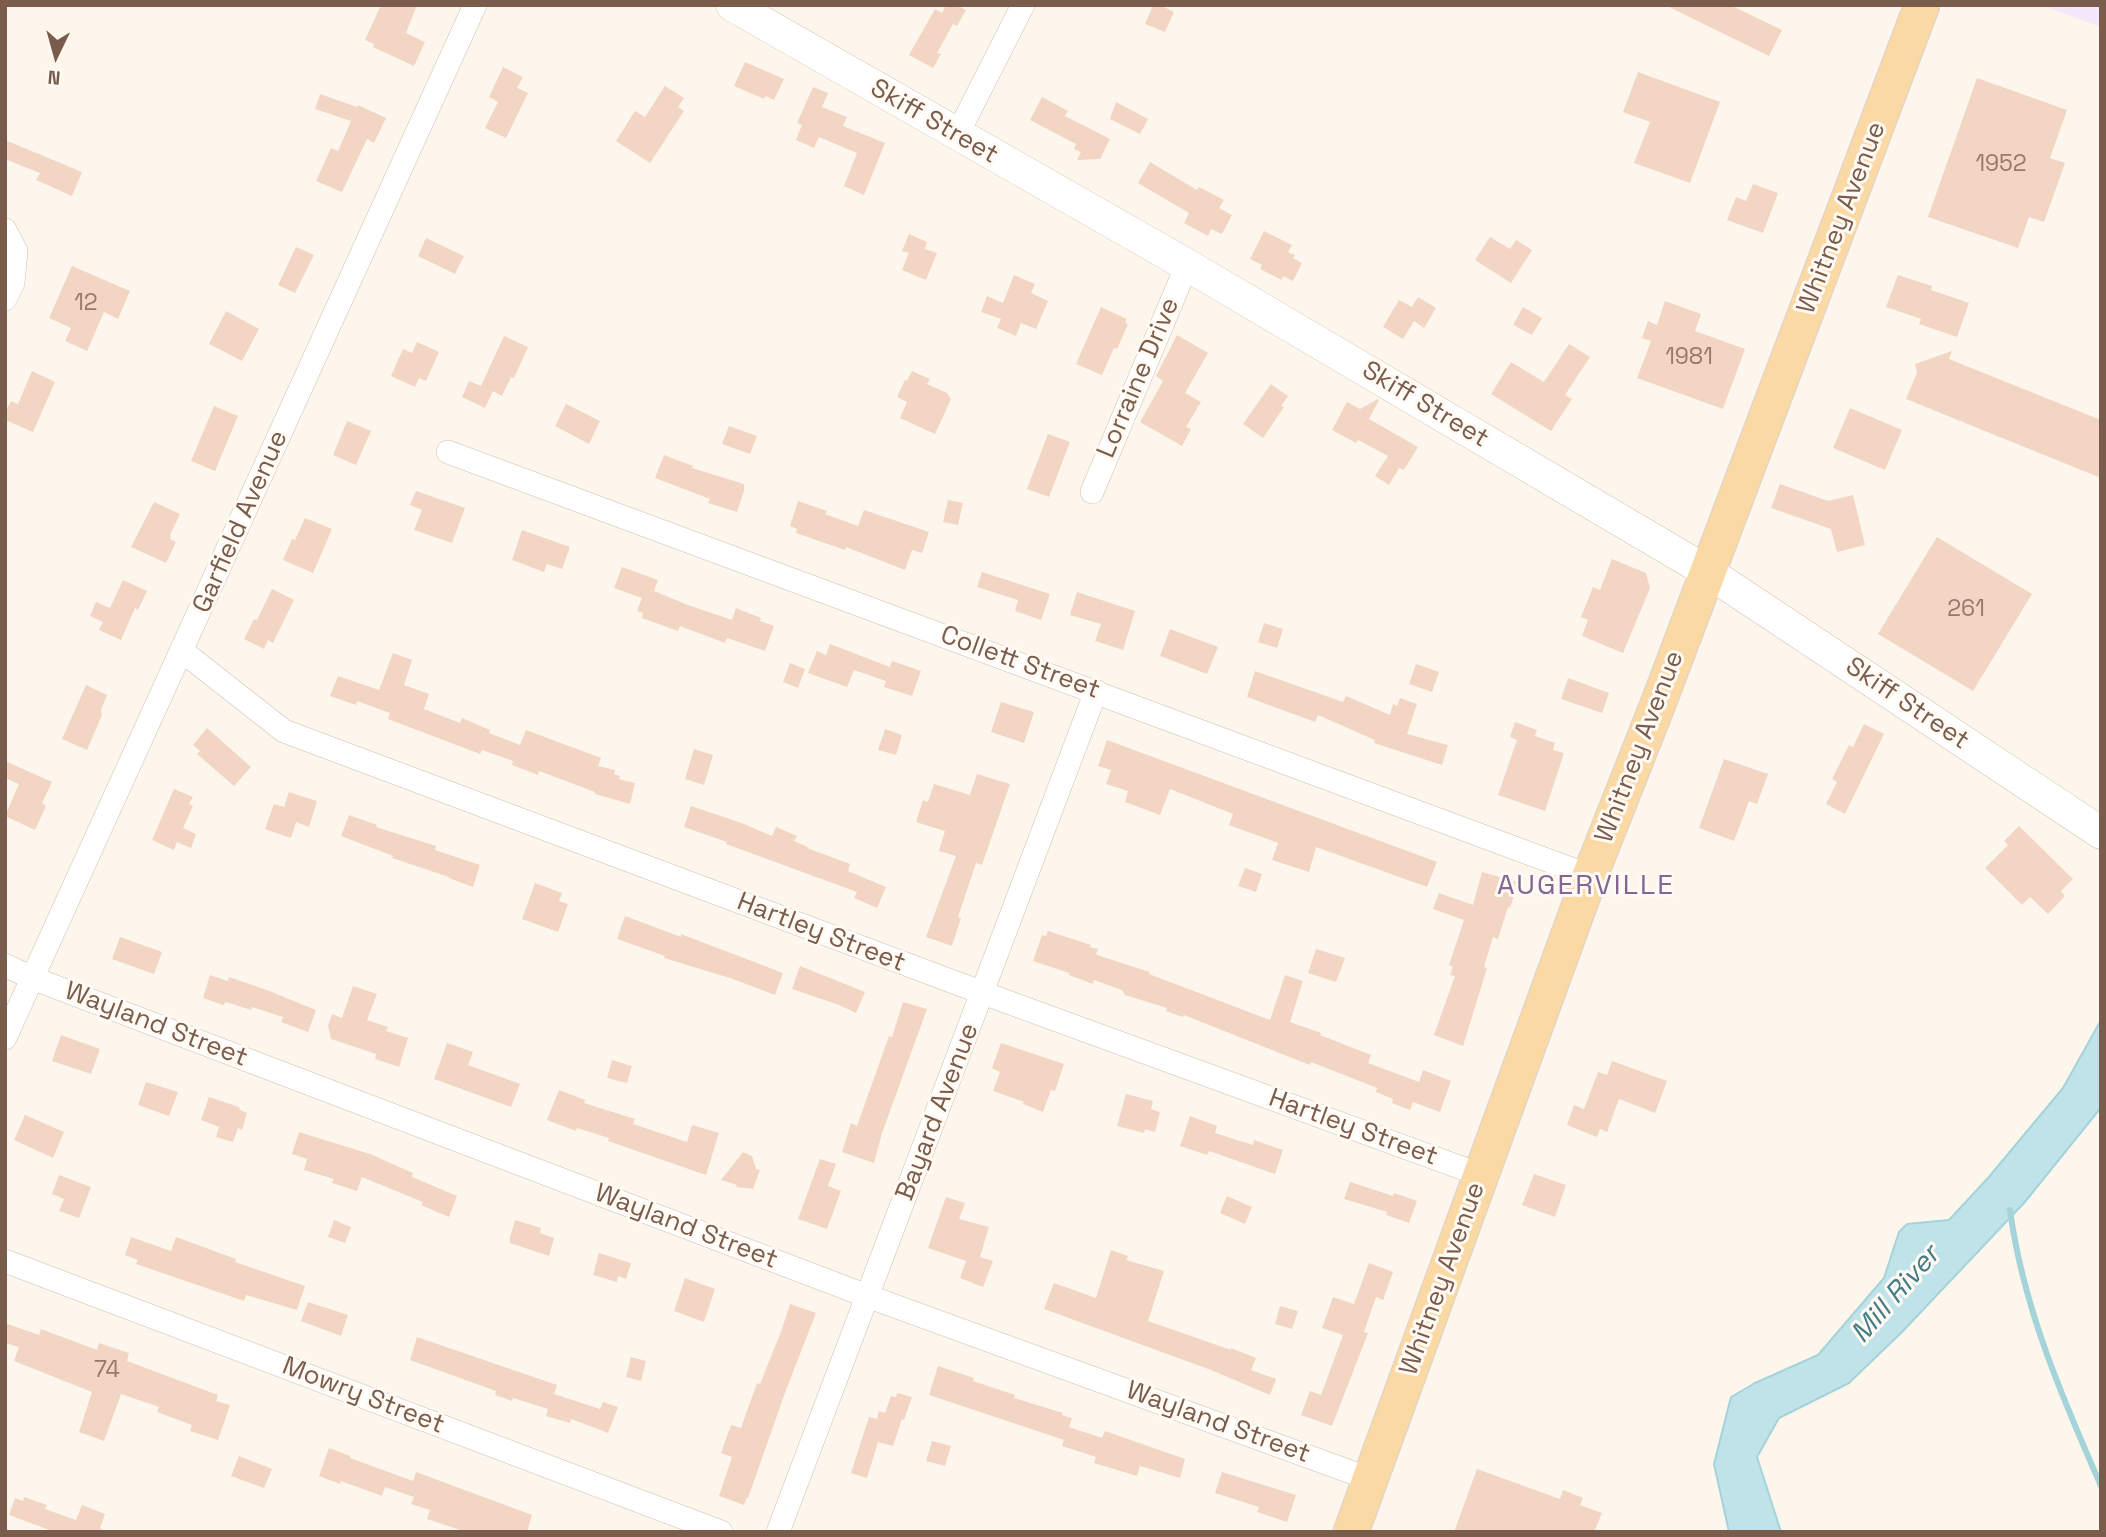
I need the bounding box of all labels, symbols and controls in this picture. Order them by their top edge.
north arrow [21,21,91,91]
text: N [47,64,62,90]
street label: Skiff Street [865,73,1003,171]
street label: Whitney Avenue [1791,118,1893,318]
house number: 1952 [1975,151,2027,179]
house number: 12 [74,290,98,318]
street label: Lorraine Drive [1091,293,1187,463]
house number: 1981 [1665,344,1713,372]
street label: Skiff Street [1356,355,1494,455]
street label: Garfield Avenue [187,426,295,618]
house number: 261 [1947,596,1985,624]
street label: Collett Street [936,620,1104,706]
street label: Whitney Avenue [1589,647,1691,847]
street label: Skiff Street [1839,651,1975,757]
district label: AUGERVILLE [1498,869,1674,903]
street label: Hartley Street [733,887,909,979]
street label: Wayland Street [60,976,252,1074]
street label: Bayard Avenue [890,1019,986,1205]
street label: Hartley Street [1264,1083,1442,1173]
street label: Wayland Street [590,1178,782,1276]
street label: Whitney Avenue [1394,1178,1492,1380]
water label: Mill River [1845,1239,1947,1351]
street label: Mowry Street [278,1351,448,1441]
house number: 74 [94,1357,120,1385]
street label: Wayland Street [1122,1375,1314,1471]

